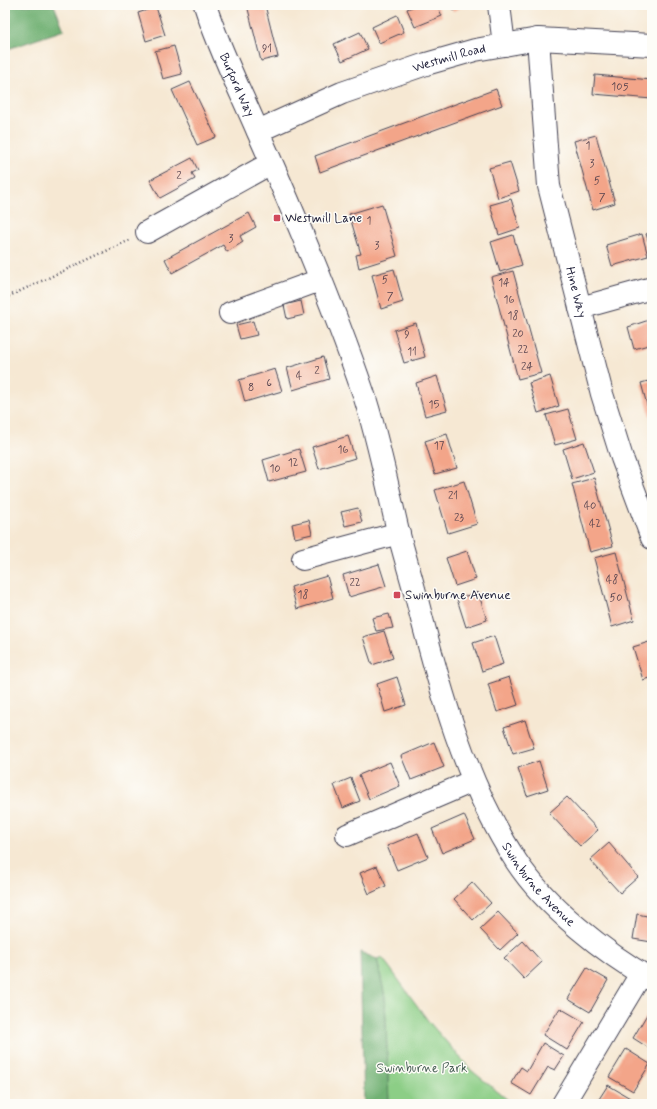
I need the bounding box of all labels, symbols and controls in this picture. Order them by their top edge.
street label: Westmill Road [410,40,487,77]
house number: 91 [262,42,272,56]
street label: Burford Way [215,50,259,119]
house number: 105 [611,80,629,94]
house number: 1 [586,139,591,153]
house number: 3 [590,157,595,171]
house number: 2 [176,169,182,183]
house number: 5 [594,174,601,188]
house number: 7 [599,191,606,205]
place label: Westmill Lane [285,210,362,227]
marker: Westmill Lane [272,213,282,223]
house number: 1 [367,214,372,228]
house number: 3 [229,232,234,246]
house number: 3 [375,239,380,253]
street label: Hine Way [561,265,591,319]
house number: 5 [382,273,389,287]
house number: 14 [498,276,510,290]
house number: 7 [387,290,394,304]
house number: 16 [504,293,515,307]
house number: 18 [508,309,518,323]
house number: 20 [512,327,524,341]
house number: 9 [404,328,410,342]
house number: 22 [517,343,529,357]
house number: 11 [407,345,417,359]
house number: 24 [521,360,533,374]
house number: 2 [314,364,320,378]
house number: 4 [296,369,303,383]
house number: 6 [266,376,272,390]
house number: 8 [248,381,254,395]
house number: 15 [429,398,440,412]
house number: 17 [434,439,445,453]
house number: 16 [338,443,349,457]
house number: 12 [288,456,299,470]
house number: 10 [269,462,281,476]
house number: 21 [448,489,458,503]
house number: 40 [584,499,596,513]
house number: 23 [454,511,464,525]
house number: 42 [589,517,601,531]
house number: 48 [606,573,618,587]
house number: 22 [349,576,361,590]
place label: Swinburne Avenue [405,587,511,604]
house number: 18 [298,588,308,602]
marker: Swinburne Avenue [392,590,402,600]
house number: 50 [610,591,622,605]
street label: Swinburne Avenue [498,839,579,930]
park label: Swinburne Park [377,1060,468,1077]

